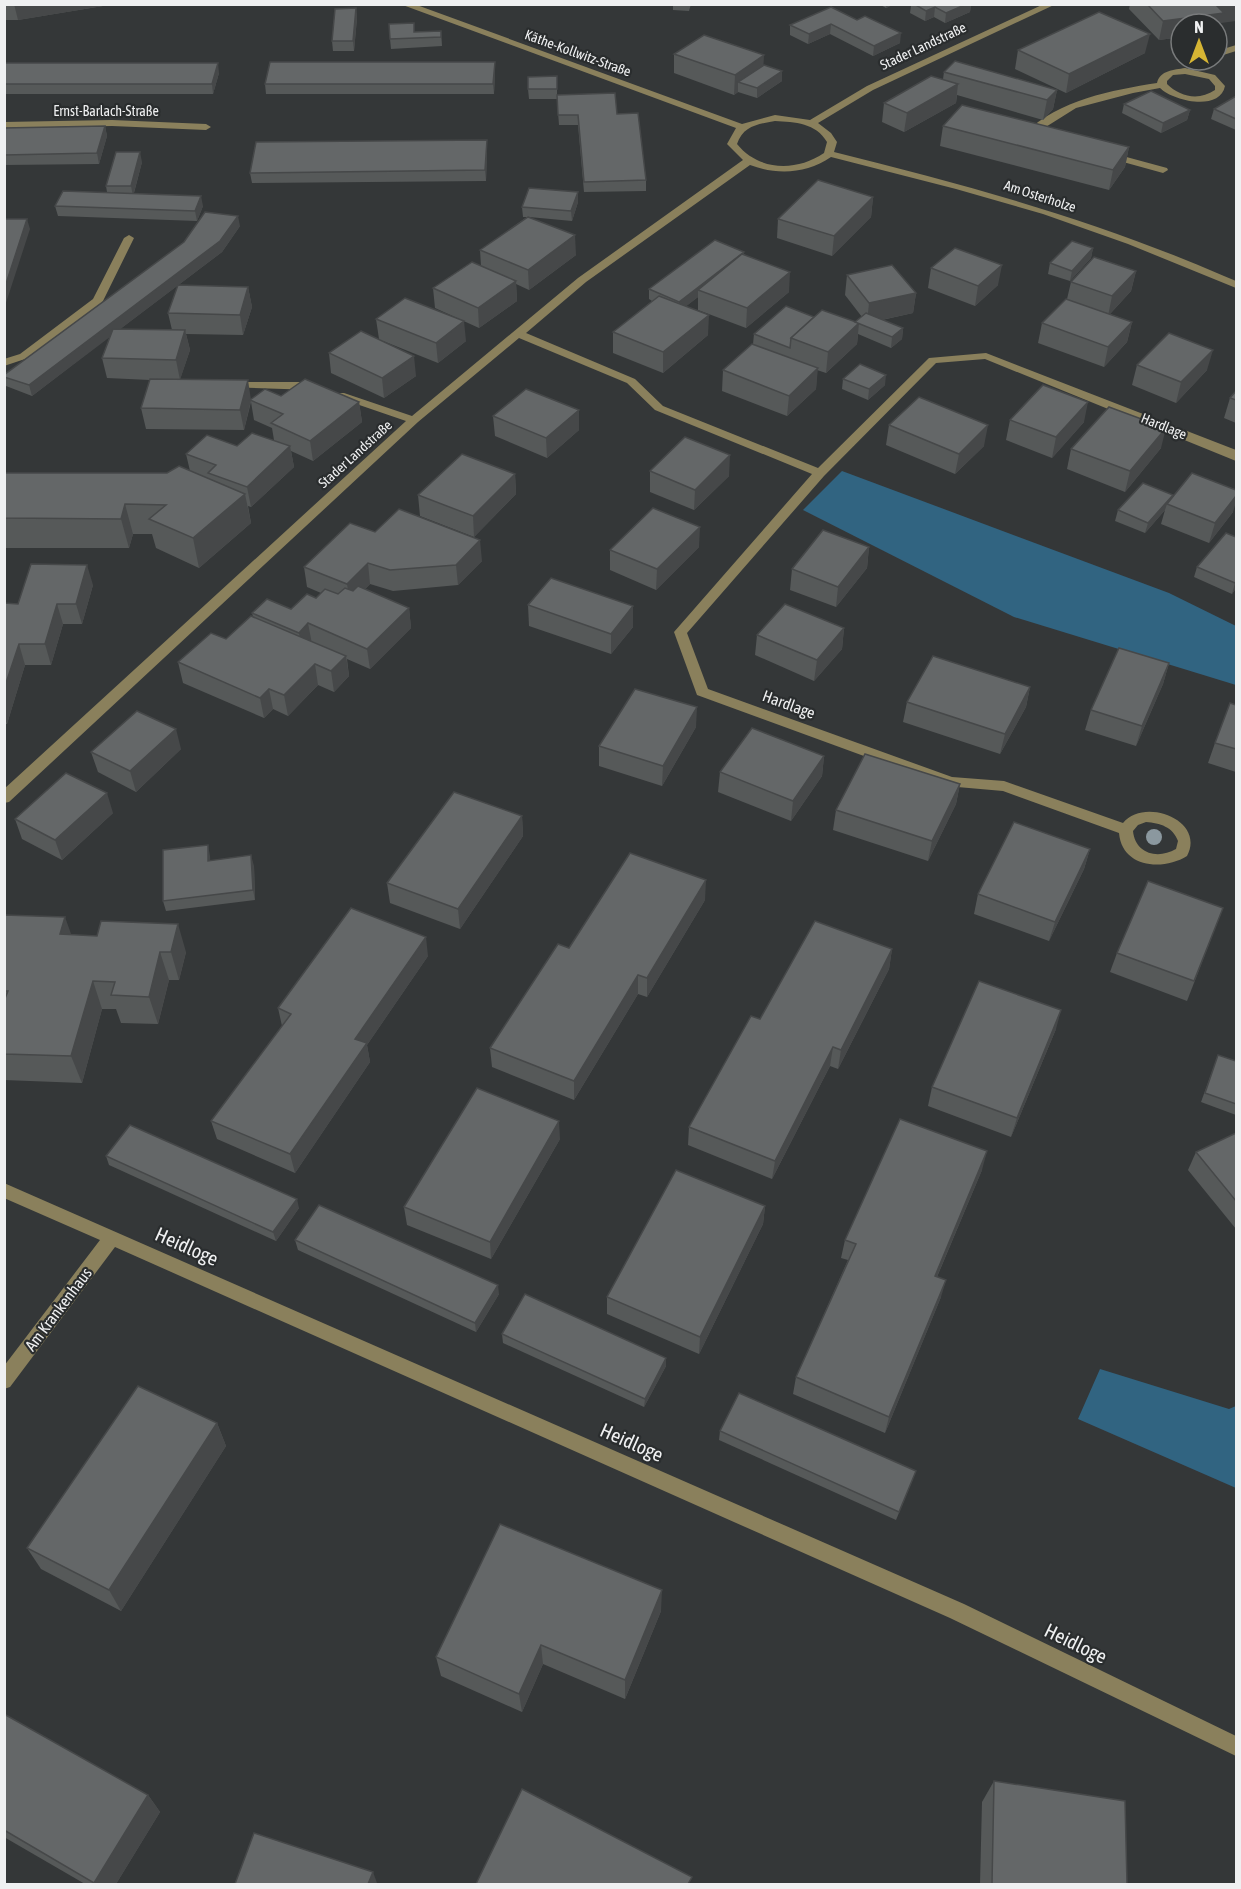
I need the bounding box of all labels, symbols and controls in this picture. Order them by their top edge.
north arrow [1169,12,1229,72]
text: N [1194,18,1204,36]
street label: Stader Landstraße [877,19,969,73]
street label: Käthe-Kollwitz-Straße [523,26,633,80]
street label: Ernst-Barlach-Straße [53,103,159,119]
street label: Am Osterholze [1002,177,1078,215]
street label: Hardlage [1139,410,1189,442]
street label: Stader Landstraße [315,417,395,491]
street label: Hardlage [760,686,818,723]
street label: Heidloge [152,1222,222,1270]
street label: Am Krankenhaus [21,1264,95,1354]
street label: Heidloge [597,1418,667,1466]
street label: Heidloge [1041,1618,1111,1668]

